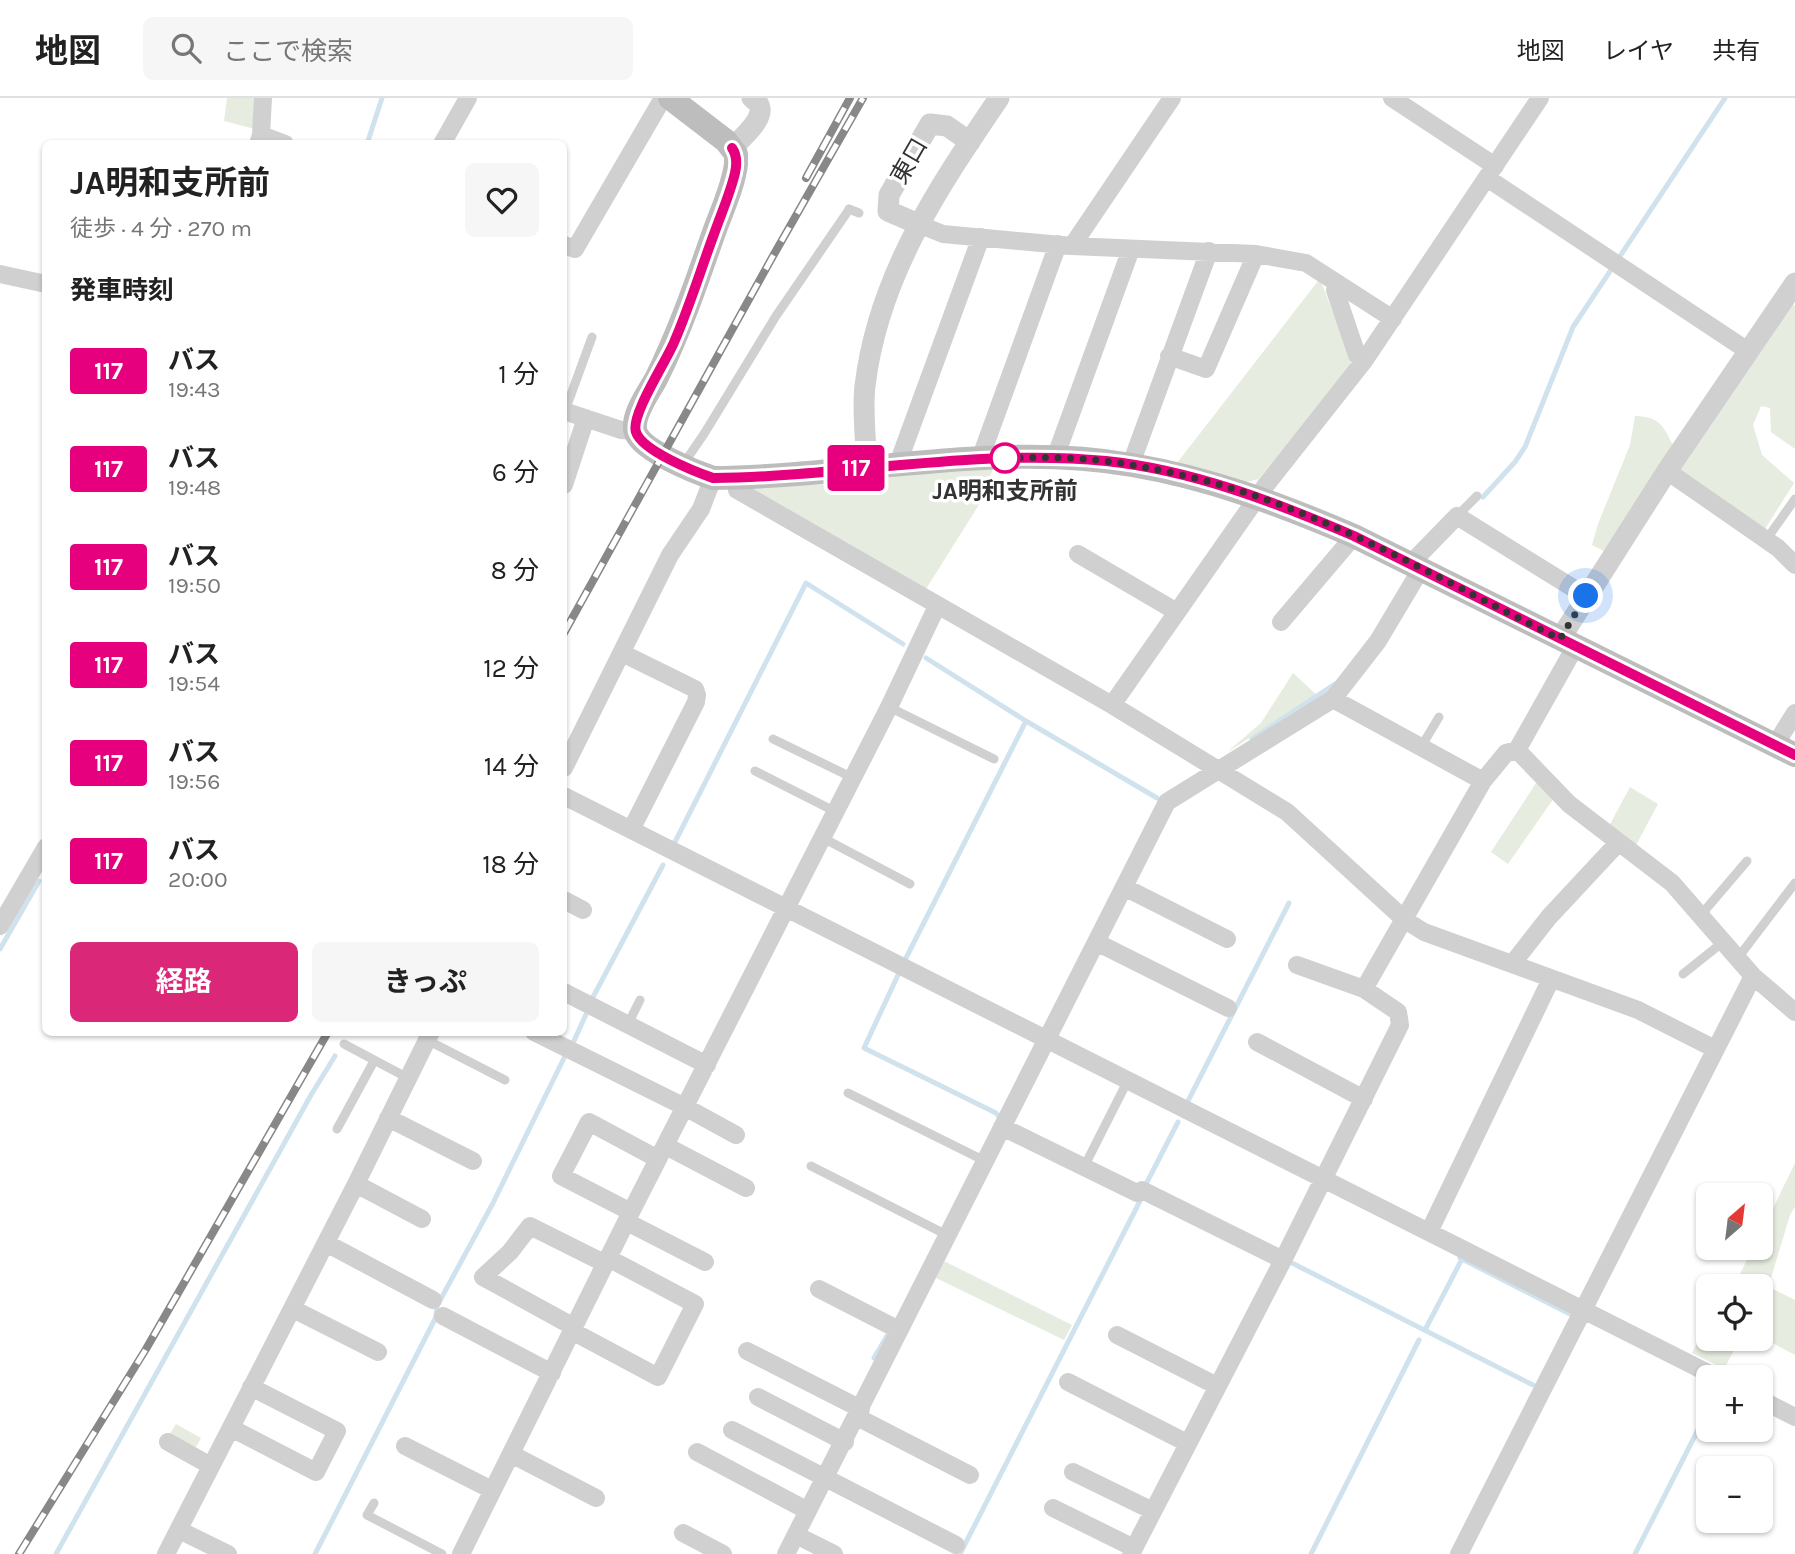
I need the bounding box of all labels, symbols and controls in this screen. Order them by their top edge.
search box [143,17,633,80]
icon: search [167,29,205,67]
text: 地図 [35,32,101,70]
text: ここで検索 [223,36,353,67]
text: 地図 [1517,37,1565,65]
text: レイヤ [1603,37,1674,65]
text: 共有 [1712,37,1760,65]
street label: 東口 [885,133,933,189]
button: heart [465,163,539,237]
text: JA明和支所前 [70,164,270,202]
text: 徒歩 · 4 分 · 270 m [70,215,252,242]
text: 発車時刻 [70,275,174,306]
text: バス [168,345,220,376]
text: 117 [94,357,123,385]
text: 1 分 [498,359,539,390]
text: 19:43 [168,376,221,403]
text: バス [168,443,220,474]
marker: JA明和支所前 [990,443,1020,473]
line badge: 117 [816,445,896,491]
text: 117 [841,454,871,482]
text: 117 [94,455,123,483]
text: 6 分 [492,457,539,488]
text: 19:48 [168,474,221,501]
place label: JA明和支所前 [932,477,1078,505]
text: バス [168,541,220,572]
text: 117 [94,553,123,581]
text: 8 分 [491,555,539,586]
text: 19:50 [168,572,221,599]
your location [1568,578,1603,613]
text: バス [168,639,220,670]
text: 117 [94,651,123,679]
text: 12 分 [483,653,539,684]
text: 19:54 [168,670,220,697]
text: バス [168,737,220,768]
text: 117 [94,749,123,777]
text: 14 分 [484,751,539,782]
text: 19:56 [168,768,220,795]
text: バス [168,835,220,866]
text: 117 [94,847,123,875]
text: 18 分 [482,849,539,880]
text: 20:00 [168,866,228,893]
button: 経路 [70,942,298,1022]
button: きっぷ [312,942,539,1022]
north arrow [1696,1183,1773,1260]
map controls [1696,1183,1773,1533]
button: locate [1696,1274,1773,1351]
button: + [1696,1365,1773,1442]
button: − [1696,1456,1773,1533]

